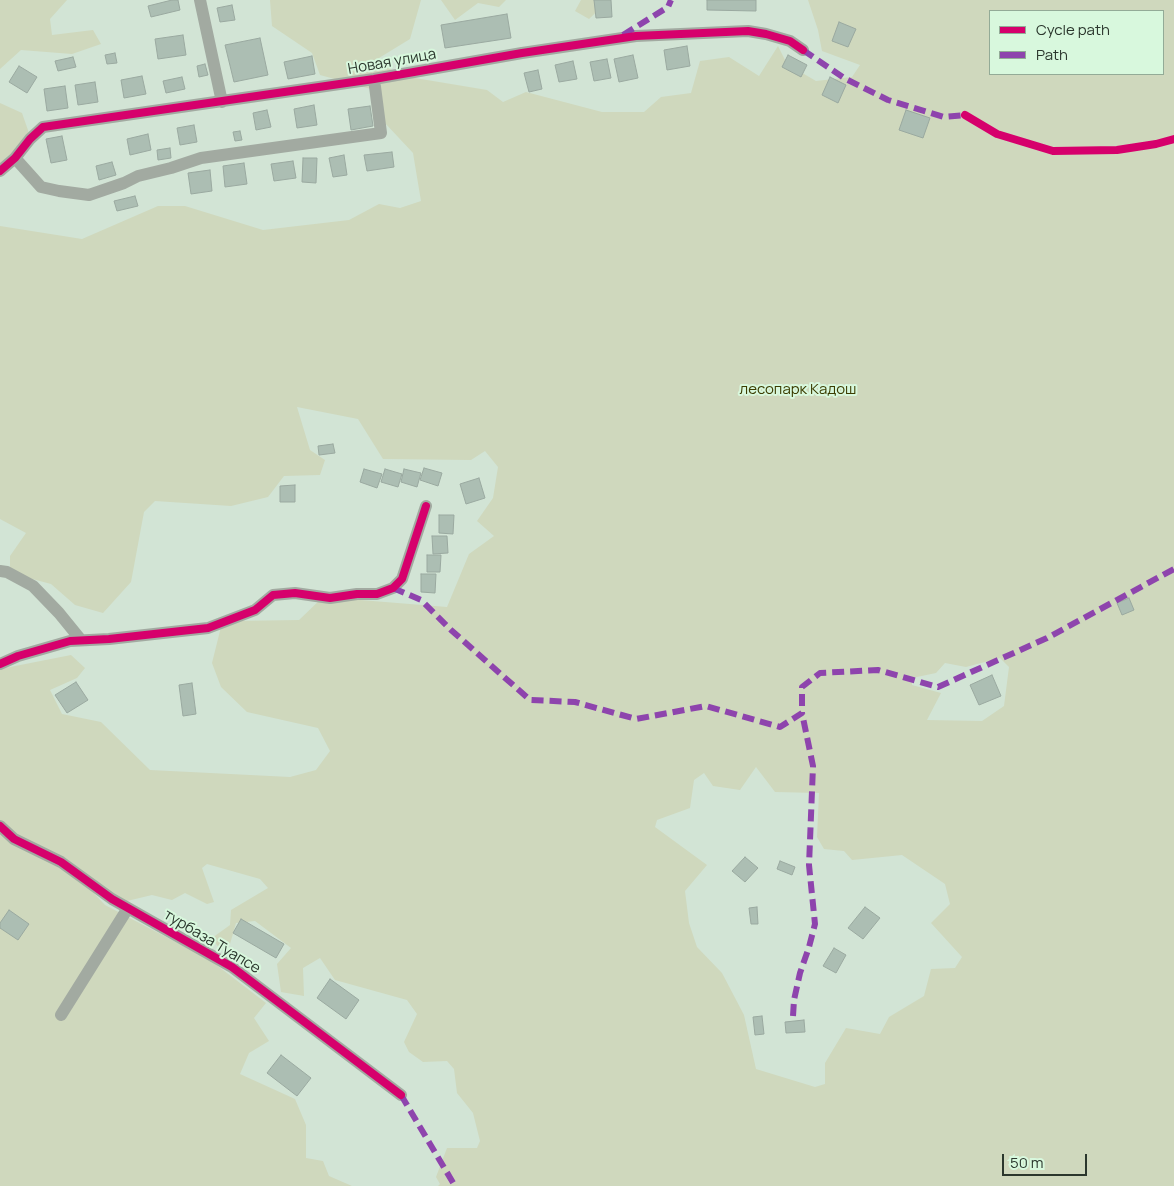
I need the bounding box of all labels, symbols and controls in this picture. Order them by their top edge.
legend [989,10,1164,75]
text: Cycle path [1036,19,1110,40]
text: Path [1036,44,1068,65]
street label: Новая улица [347,45,437,79]
park label: лесопарк Кадош [740,381,856,399]
street label: турбаза Туапсе [160,906,264,978]
scale bar [1004,1144,1089,1176]
text: 50 m [1010,1152,1044,1173]

